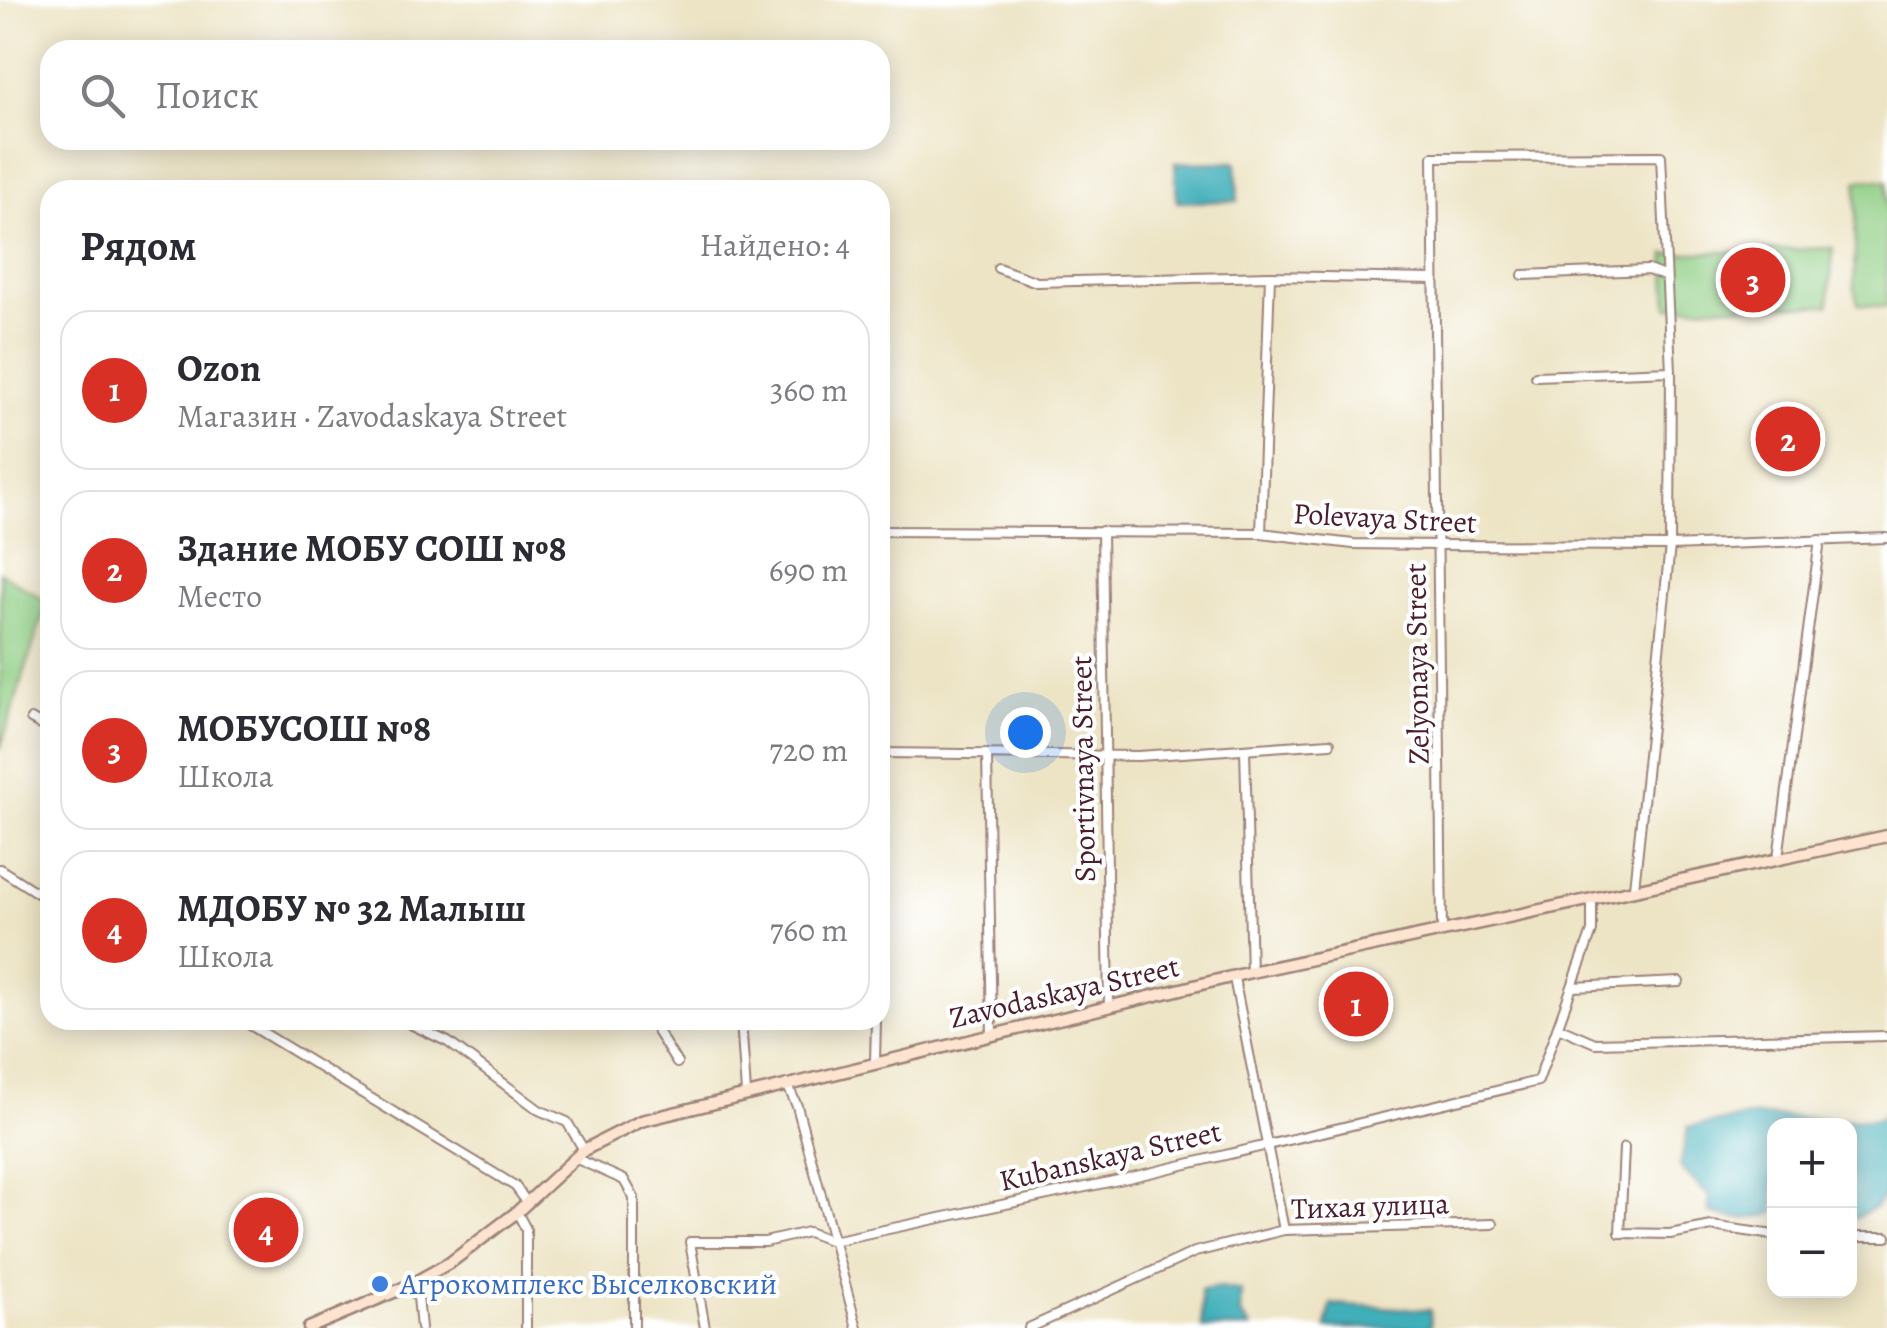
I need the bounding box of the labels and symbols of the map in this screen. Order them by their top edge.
pin: 3 [1720,242,1786,318]
pin: 2 [1756,402,1820,476]
street label: Polevaya Street [1292,493,1478,543]
street label: Zelyonaya Street [1395,563,1439,765]
street label: Sportivnaya Street [1061,655,1105,882]
your location [1000,707,1051,758]
street label: Zavodaskaya Street [945,946,1183,1038]
pin: 1 [1324,966,1388,1042]
street label: Kubanskaya Street [995,1111,1225,1201]
street label: Тихая улица [1290,1183,1450,1229]
pin: 4 [234,1192,298,1268]
place label: Агрокомплекс Выселковский [399,1264,777,1304]
marker: Агрокомплекс Выселковский [369,1273,391,1295]

